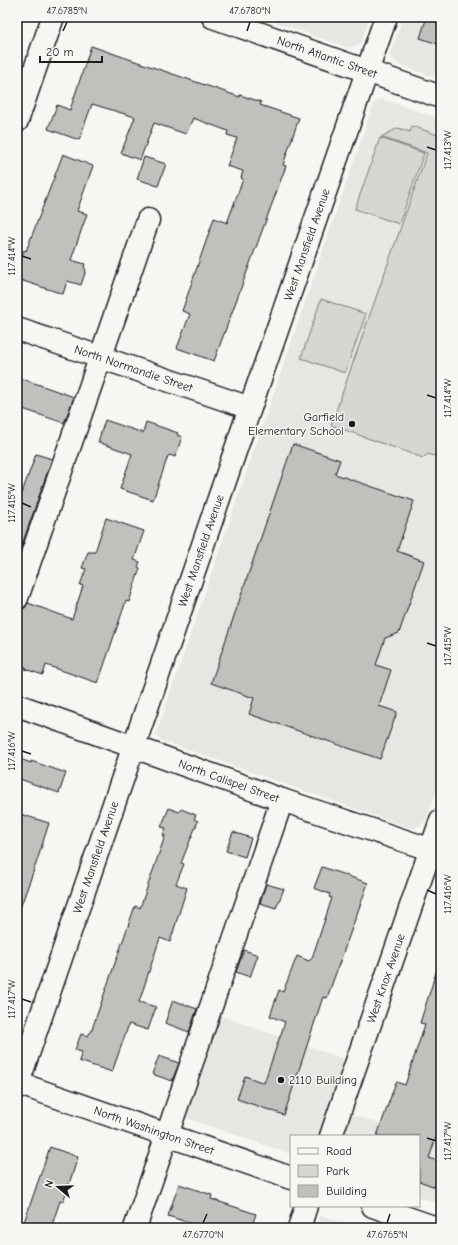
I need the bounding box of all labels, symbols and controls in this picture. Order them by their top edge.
text: 47.6785°N [47,5,87,17]
text: 47.6780°N [229,5,271,17]
street label: North Atlantic Street [275,33,380,81]
scale bar [40,38,102,64]
text: 20 m [46,45,74,59]
text: 117.413°W [442,130,454,170]
street label: West Mansfield Avenue [281,187,333,302]
text: 117.414°W [6,236,18,275]
street label: North Normandie Street [73,342,195,395]
text: 117.414°W [442,378,454,417]
place label: Garfield Elementary School [248,410,344,438]
marker: Garfield Elementary School [347,419,357,429]
text: 117.415°W [6,483,18,523]
street label: West Mansfield Avenue [175,493,227,609]
text: 117.415°W [442,626,454,666]
text: 117.416°W [6,731,18,771]
street label: North Calispel Street [177,756,282,806]
street label: West Mansfield Avenue [70,799,121,915]
text: 117.416°W [442,874,454,914]
street label: West Knox Avenue [364,932,408,1025]
text: 117.417°W [6,979,18,1018]
place label: 2110 Building [289,1073,357,1087]
marker: 2110 Building [276,1075,286,1085]
street label: North Washington Street [92,1103,216,1158]
text: 117.417°W [442,1121,454,1160]
legend [290,1135,420,1207]
text: Road [326,1144,352,1158]
text: Park [326,1164,349,1178]
north arrow [38,1167,78,1207]
text: N [42,1178,56,1189]
text: Building [326,1184,367,1198]
text: 47.6770°N [182,1229,224,1241]
text: 47.6765°N [366,1229,408,1241]

